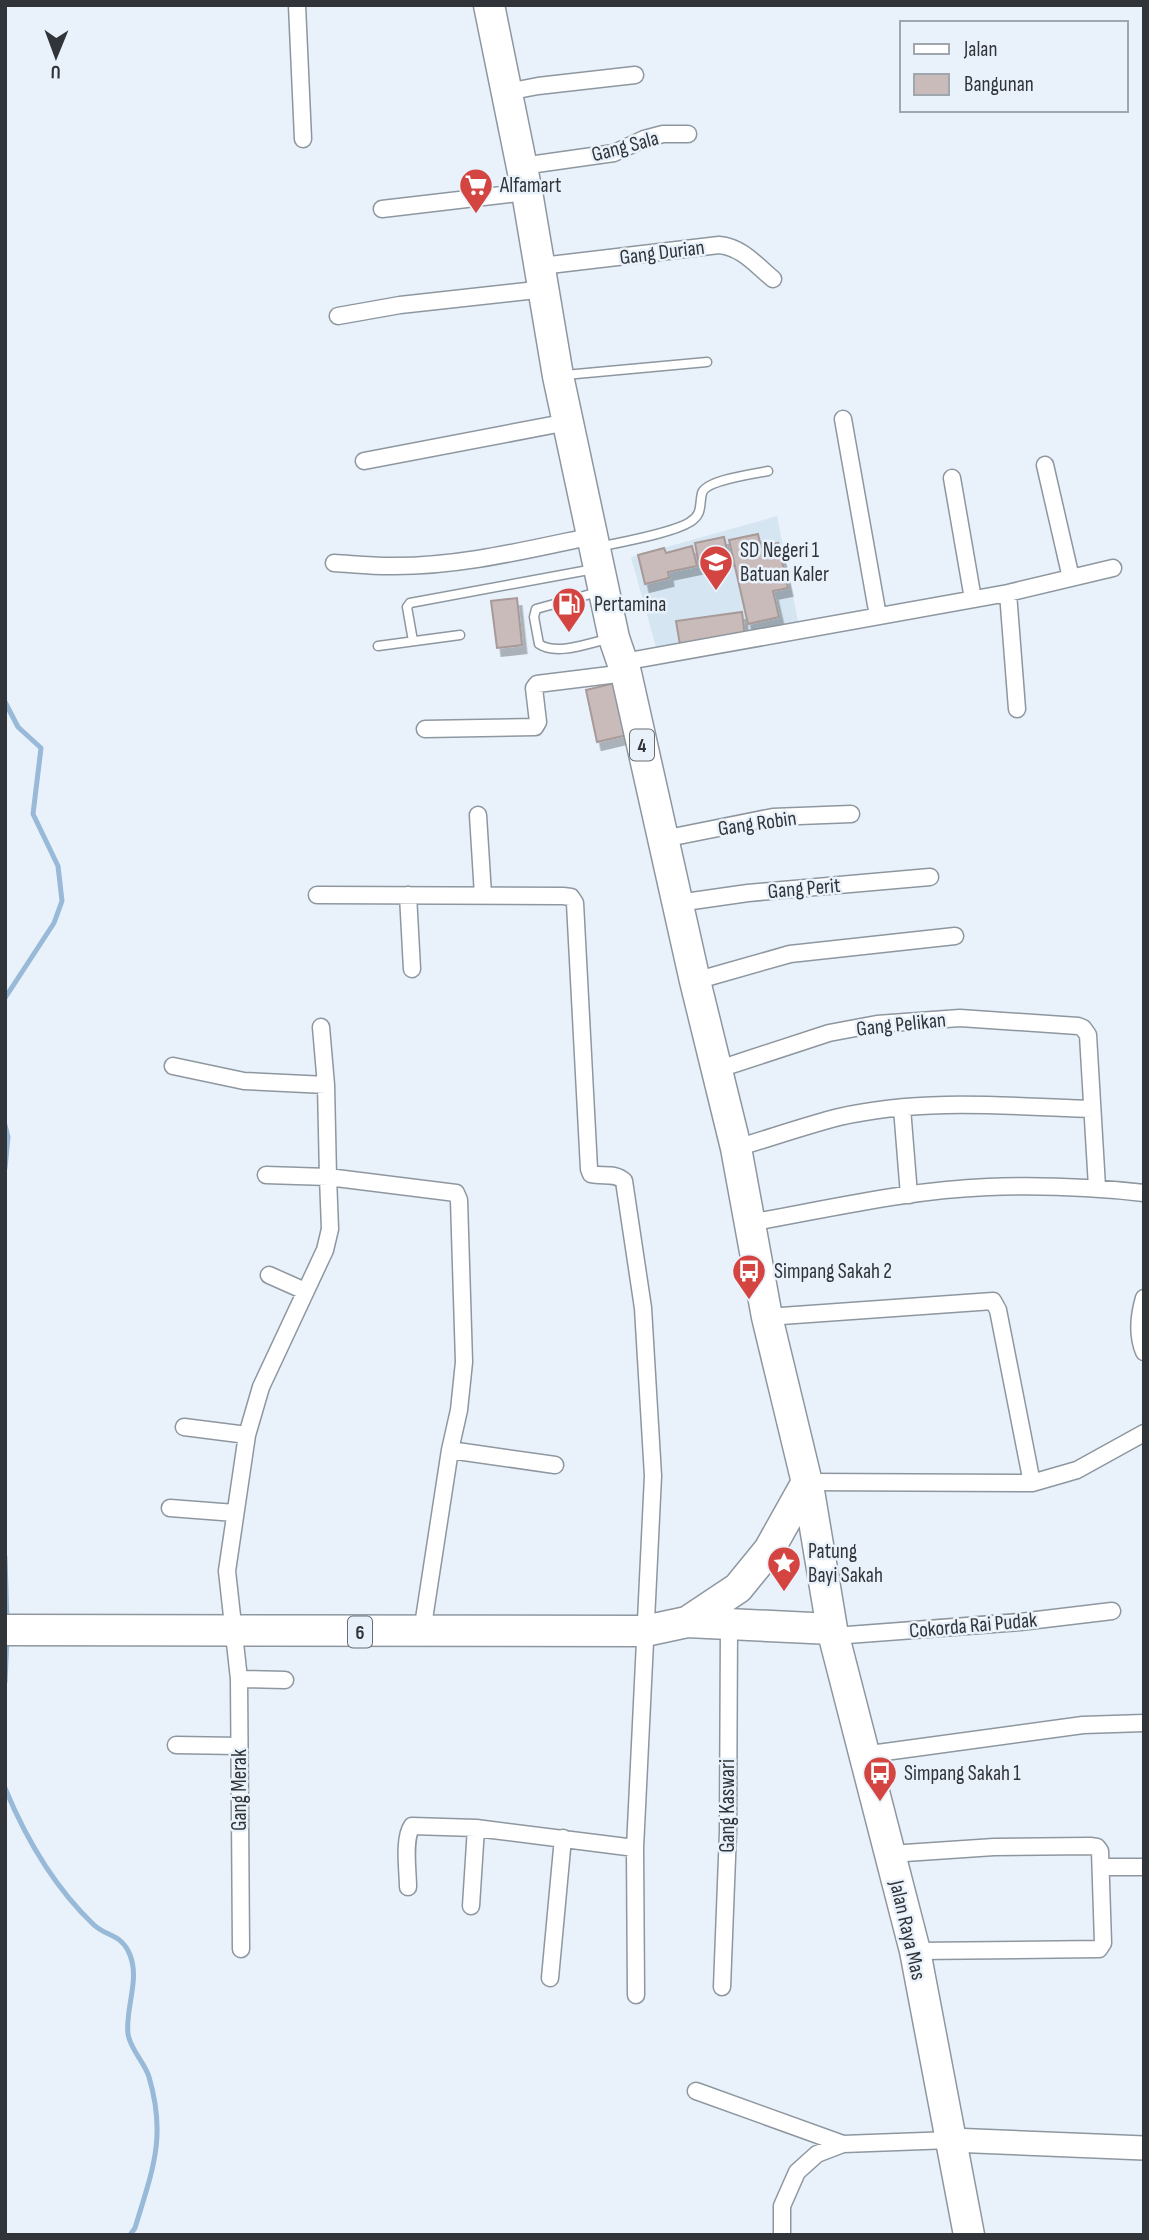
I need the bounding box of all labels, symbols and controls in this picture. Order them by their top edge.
north arrow [21,21,91,91]
legend [900,21,1128,112]
text: Jalan [963,37,997,62]
text: U [51,60,61,83]
text: Bangunan [964,72,1034,97]
street label: Gang Sala [589,126,661,167]
supermarket icon: Alfamart [457,166,495,215]
place label: Alfamart [499,173,561,198]
street label: Gang Durian [618,235,706,270]
place label: SD Negeri 1 Batuan Kaler [740,538,829,587]
school or university icon: SD Negeri 1 Batuan Kaler [697,543,735,592]
fuel station icon: Pertamina [550,585,588,634]
place label: Pertamina [594,592,666,617]
road number: 4 [630,730,654,760]
street label: Gang Robin [716,806,798,841]
street label: Gang Perit [767,873,841,904]
street label: Gang Pelikan [855,1007,947,1042]
bus stop icon: Simpang Sakah 2 [730,1252,768,1301]
place label: Simpang Sakah 2 [774,1259,892,1284]
place label: Patung Bayi Sakah [808,1539,883,1588]
place icon: Patung Bayi Sakah [765,1544,803,1593]
street label: Cokorda Rai Pudak [908,1607,1038,1644]
road number: 6 [348,1616,372,1648]
street label: Gang Merak [227,1749,252,1831]
bus stop icon: Simpang Sakah 1 [861,1754,899,1803]
street label: Gang Kaswari [715,1759,740,1853]
place label: Simpang Sakah 1 [904,1761,1021,1786]
street label: Jalan Raya Mas [884,1877,931,1982]

